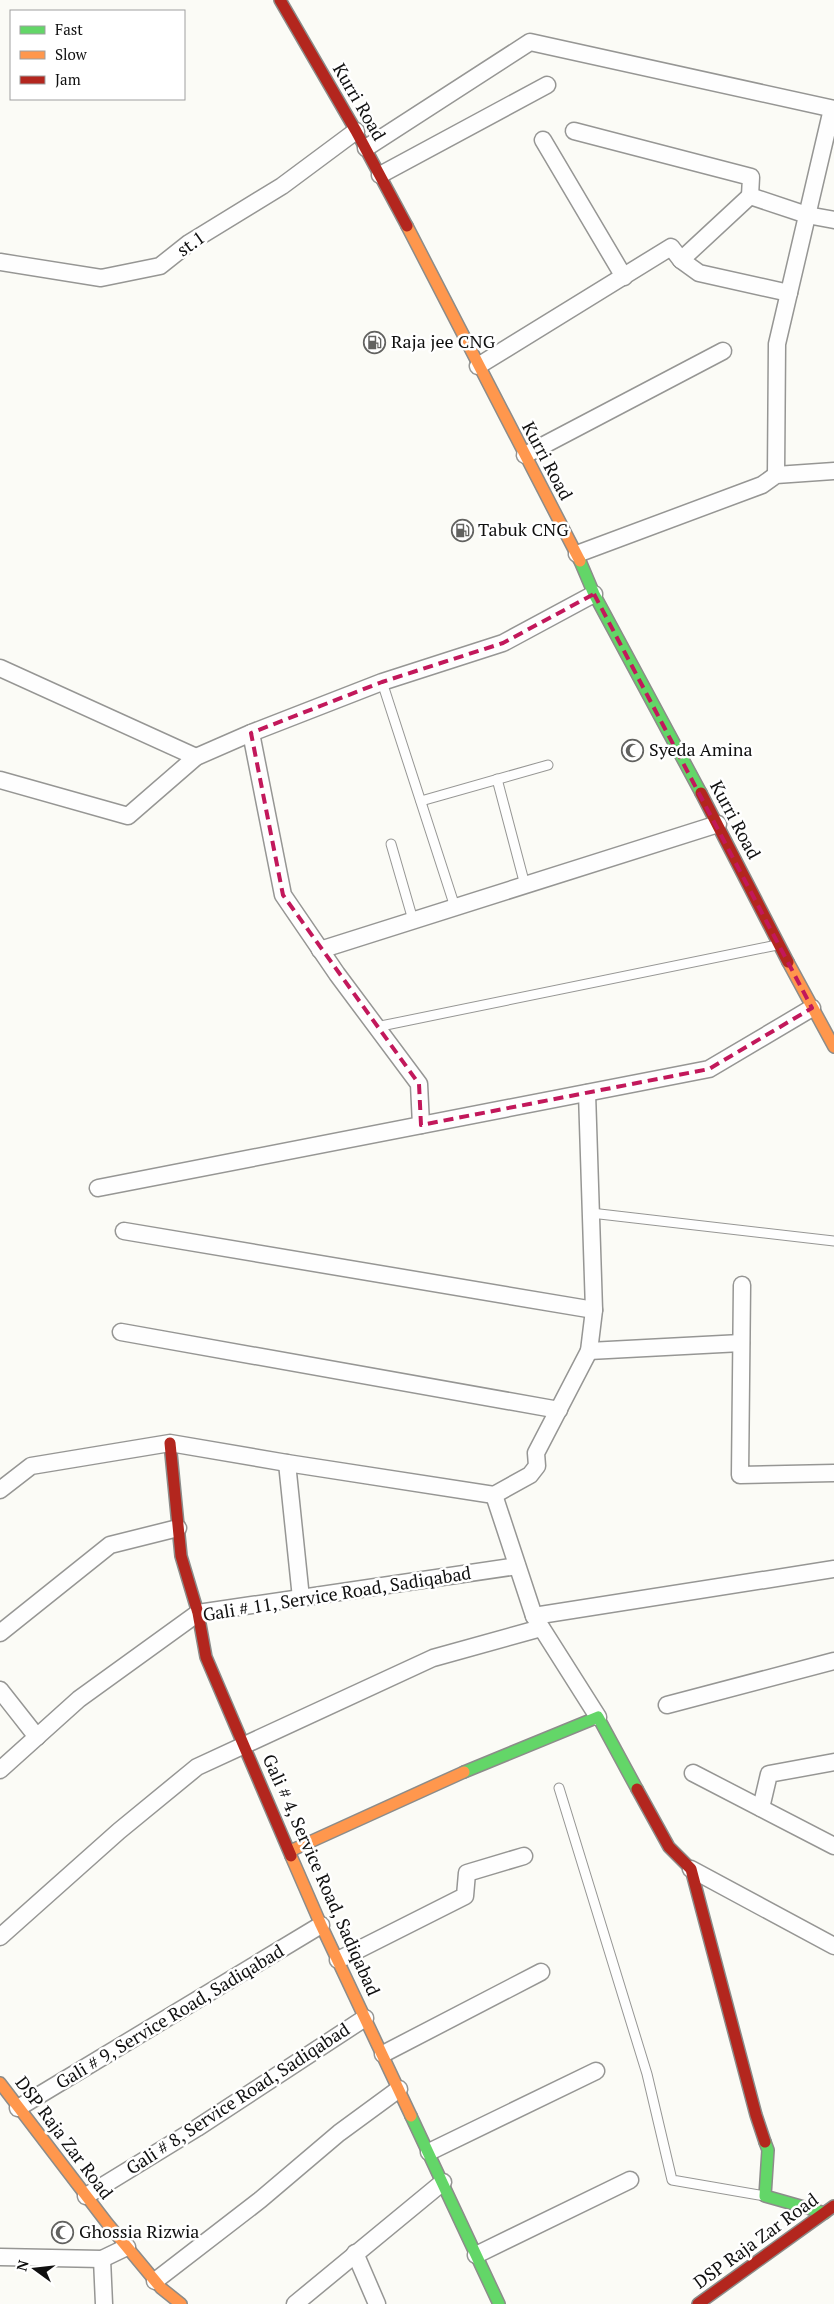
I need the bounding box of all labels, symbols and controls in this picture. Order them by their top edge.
legend [10,10,185,100]
text: Fast [55,19,83,39]
text: Slow [55,44,88,64]
street label: Kurri Road [328,58,392,145]
text: Jam [55,69,81,89]
street label: st.1 [172,225,209,261]
place label: Raja jee CNG [391,329,496,353]
fuel station icon: Raja jee CNG [363,330,387,354]
street label: Kurri Road [517,417,579,504]
place label: Tabuk CNG [478,517,569,541]
fuel station icon: Tabuk CNG [450,518,474,542]
place label: Syeda Amina [649,737,753,761]
mosque icon: Syeda Amina [621,738,645,762]
street label: Kurri Road [705,776,767,863]
street label: Gali # 11, Service Road, Sadiqabad [201,1560,473,1626]
street label: Gali # 4, Service Road, Sadiqabad [258,1750,386,1999]
street label: Gali # 9, Service Road, Sadiqabad [51,1938,288,2094]
street label: Gali # 8, Service Road, Sadiqabad [121,2017,354,2180]
street label: DSP Raja Zar Road [11,2071,119,2204]
street label: DSP Raja Zar Road [688,2187,822,2293]
place label: Ghossia Rizwia [79,2219,199,2243]
mosque icon: Ghossia Rizwia [51,2220,75,2244]
north arrow [10,2244,60,2294]
text: N [11,2258,33,2273]

